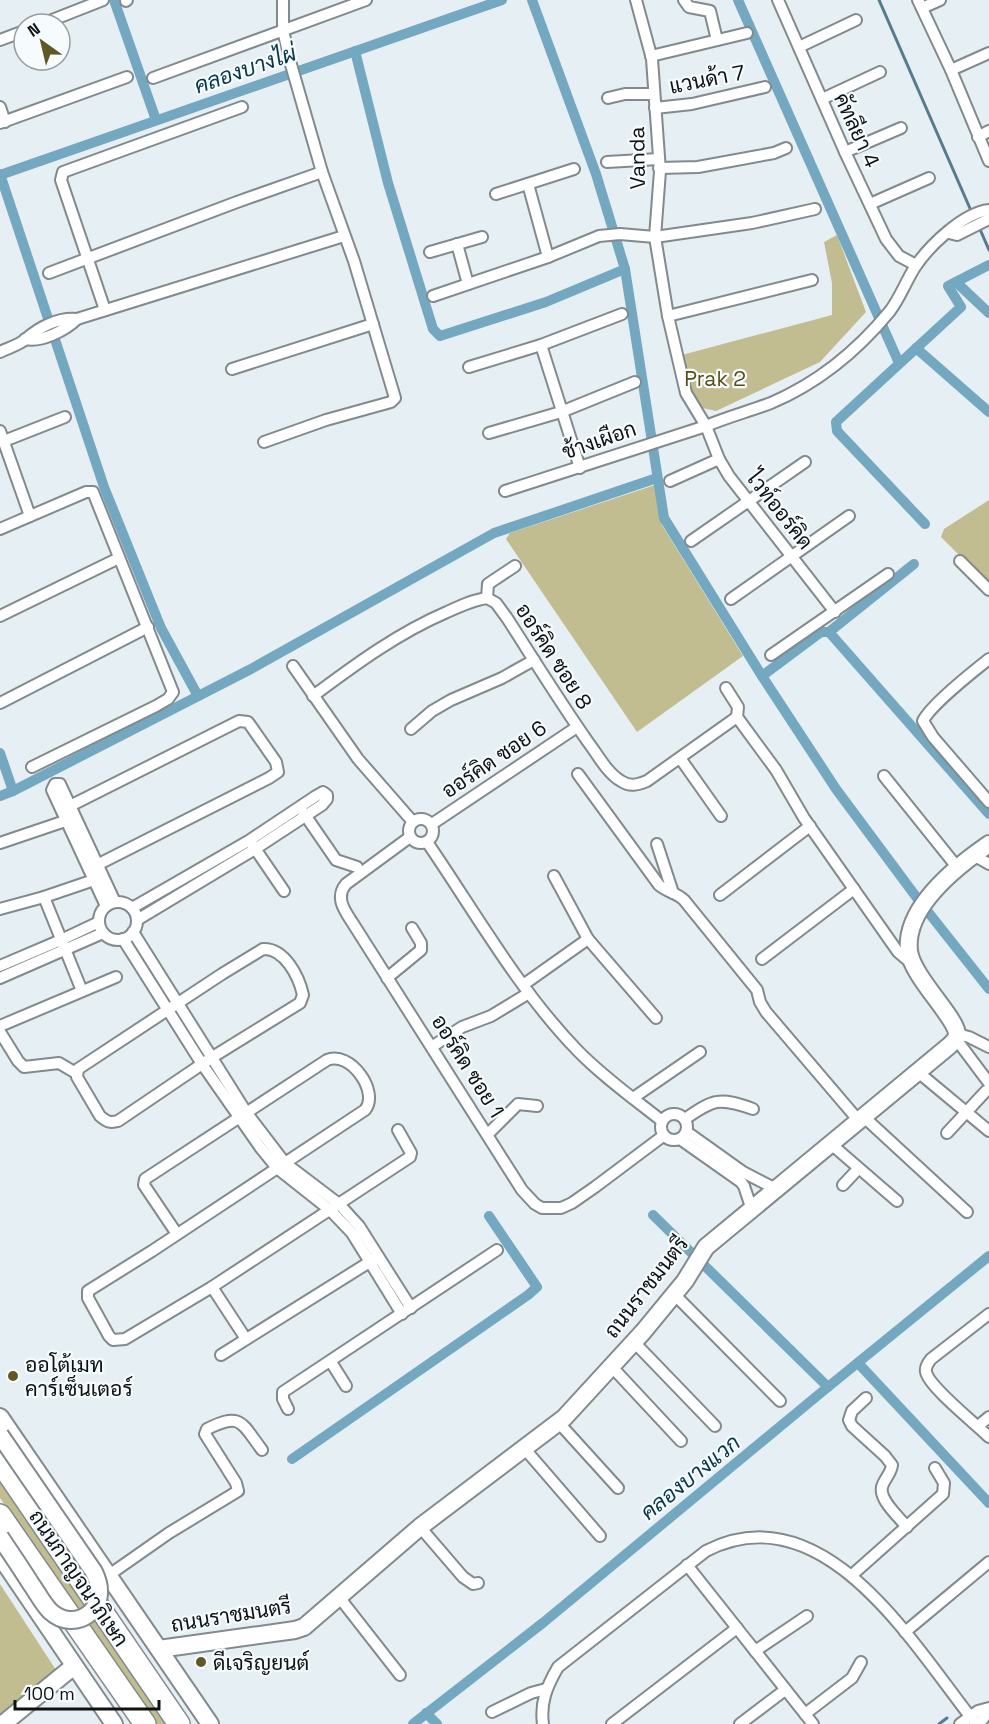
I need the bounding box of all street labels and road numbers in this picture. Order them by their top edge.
street label: แวนด้า 7 [667,58,747,100]
street label: คัทลียา 4 [828,88,886,172]
street label: Vanda [623,126,651,190]
street label: ช้างเผือก [558,415,640,465]
street label: ไวท์ออร์คิด [740,464,819,555]
street label: ออร์คิด ซอย 8 [510,598,598,714]
street label: ออร์คิด ซอย 6 [436,714,552,804]
street label: ออร์คิด ซอย 1 [426,1009,510,1123]
street label: ถนนราชมนตรี [598,1231,694,1343]
street label: ถนนกาญจนาภิเษก [23,1504,135,1652]
street label: ถนนราชมนตรี [169,1592,293,1638]

